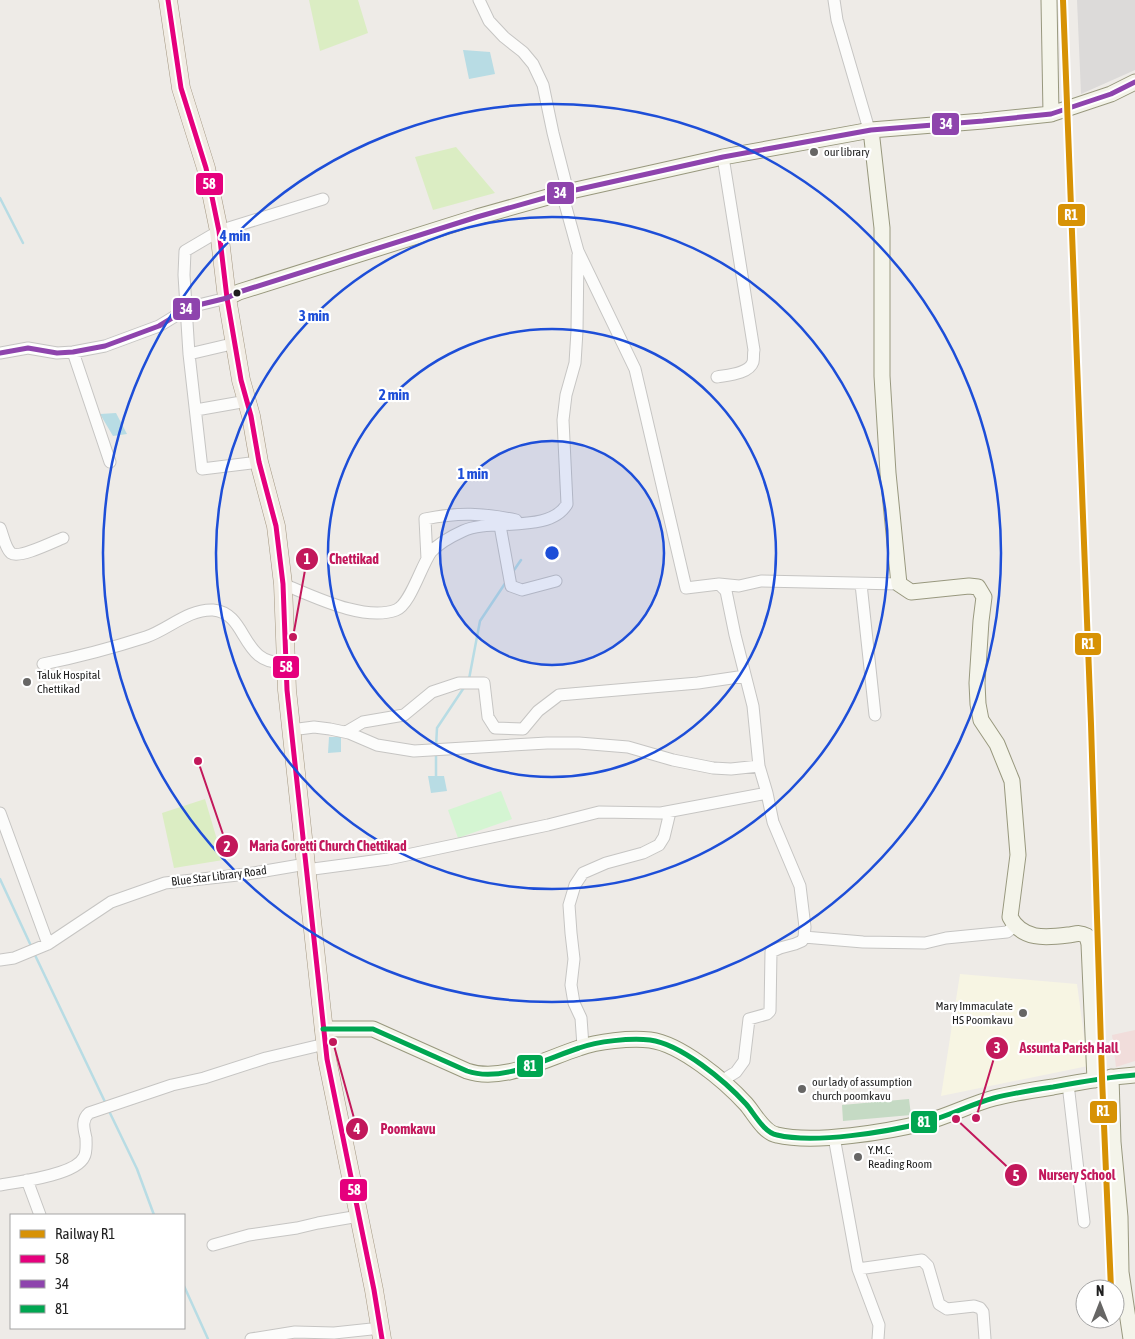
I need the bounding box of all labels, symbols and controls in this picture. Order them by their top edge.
line badge: 34 [931,112,960,136]
text: 34 [939,116,953,132]
place label: our library [824,145,870,159]
marker: our library [808,146,820,158]
line badge: 58 [195,172,224,196]
text: 58 [202,176,216,192]
line badge: 34 [546,181,575,205]
text: 34 [553,185,567,201]
line badge: R1 [1057,203,1086,227]
text: R1 [1064,207,1078,223]
text: 4 min [219,227,250,244]
unlabelled marker [232,288,242,298]
line badge: 34 [172,297,201,321]
text: 34 [179,301,193,317]
text: 3 min [299,307,329,324]
text: 2 min [379,386,409,403]
text: 1 min [458,465,488,482]
callout: Chettikad [294,544,389,573]
centre of rings [543,544,561,562]
text: 1 [303,550,311,567]
text: Chettikad [329,551,379,567]
line badge: R1 [1074,632,1102,656]
text: R1 [1081,636,1095,652]
line badge: 58 [272,655,300,679]
text: 58 [279,659,293,675]
place label: Taluk Hospital Chettikad [37,668,101,696]
marker: Taluk Hospital Chettikad [21,676,33,688]
callout: Maria Goretti Church Chettikad [214,832,417,861]
text: 2 [223,838,231,855]
text: Maria Goretti Church Chettikad [249,838,407,854]
street label: Blue Star Library Road [170,863,268,889]
place label: Mary Immaculate HS Poomkavu [936,999,1013,1027]
marker: Mary Immaculate HS Poomkavu [1017,1007,1029,1019]
callout: Assunta Parish Hall [984,1034,1128,1063]
text: 3 [993,1039,1001,1056]
text: Assunta Parish Hall [1019,1040,1119,1056]
line badge: 81 [516,1054,544,1078]
text: 81 [523,1058,537,1074]
place label: our lady of assumption church poomkavu [812,1075,912,1103]
marker: our lady of assumption church poomkavu [796,1083,808,1095]
line badge: R1 [1089,1100,1118,1124]
text: R1 [1096,1103,1110,1119]
line badge: 81 [910,1110,938,1134]
callout: Poomkavu [345,1114,445,1143]
text: 81 [917,1114,931,1130]
text: 4 [352,1120,361,1137]
text: Poomkavu [380,1121,436,1137]
place label: Y.M.C. Reading Room [868,1143,932,1171]
marker: Y.M.C. Reading Room [852,1151,864,1163]
callout: Nursery School [1003,1161,1125,1190]
text: 5 [1012,1167,1020,1184]
text: Nursery School [1039,1167,1116,1183]
line badge: 58 [339,1178,368,1202]
text: 58 [347,1182,361,1198]
legend [10,1214,185,1329]
text: Railway R1 [55,1225,115,1242]
text: 58 [55,1250,69,1267]
text: 34 [55,1275,69,1292]
north arrow [1075,1279,1125,1329]
text: N [1096,1283,1104,1299]
text: 81 [55,1300,69,1317]

